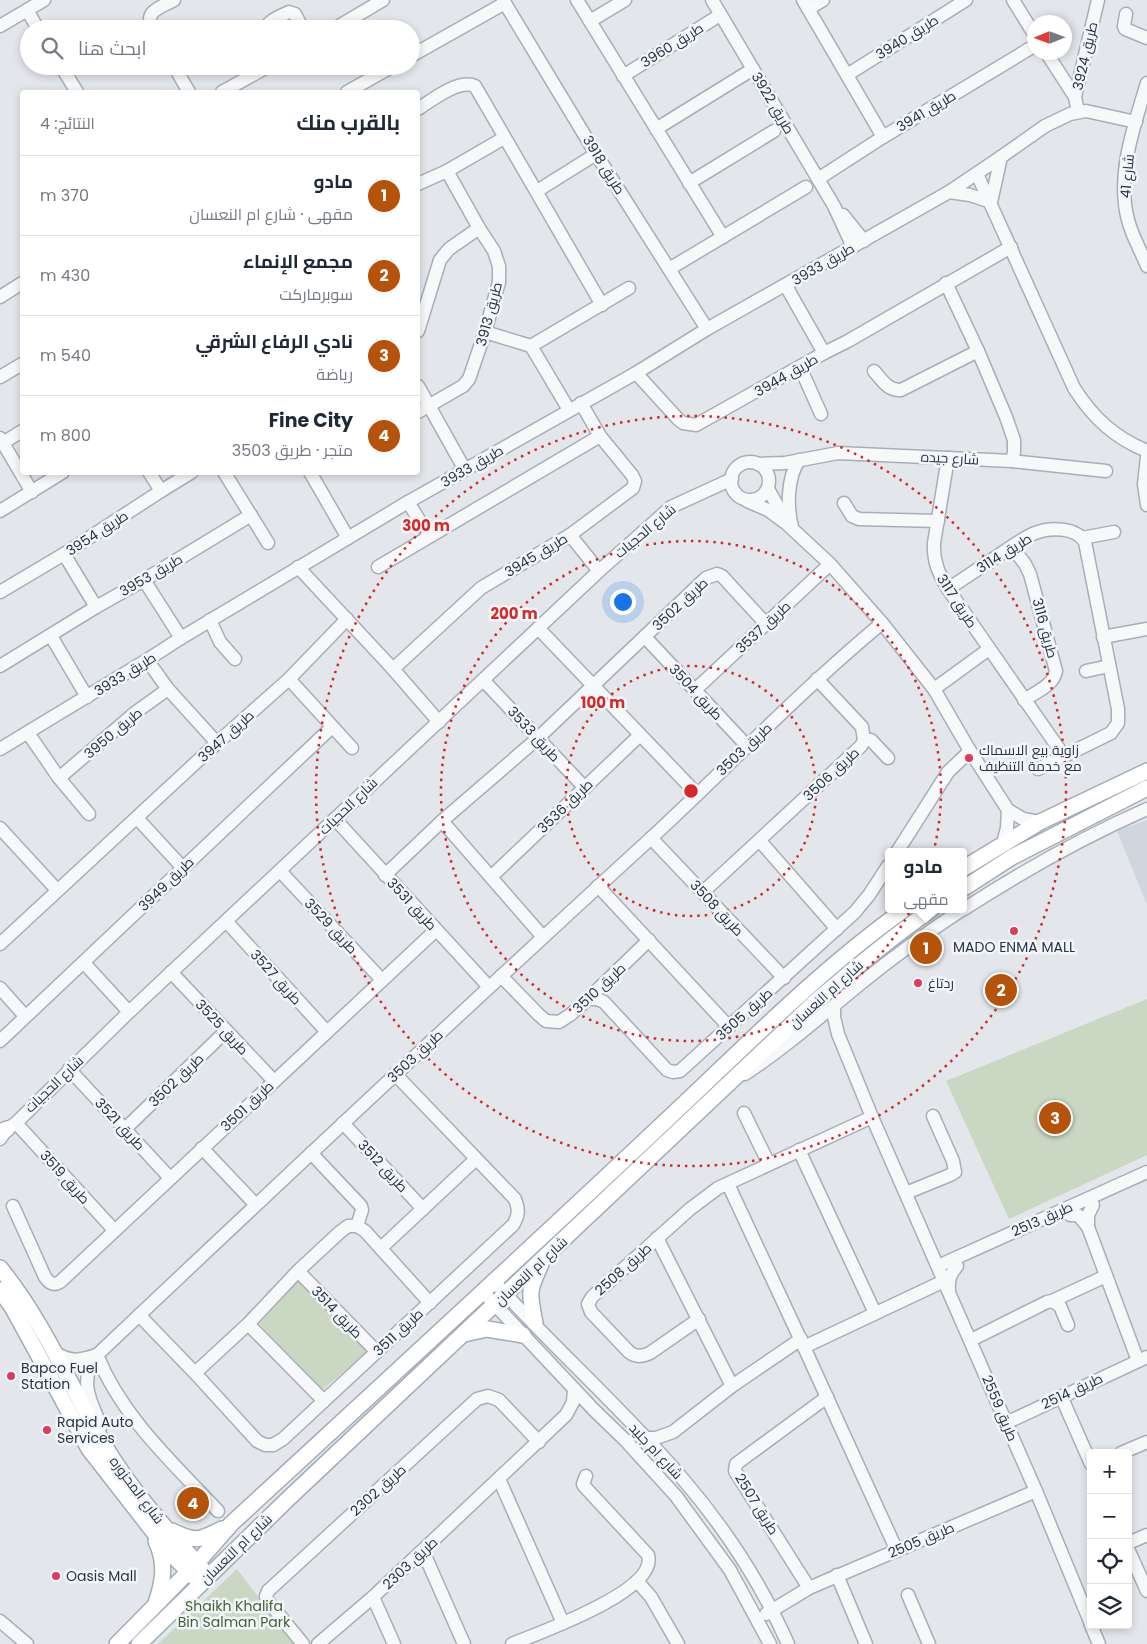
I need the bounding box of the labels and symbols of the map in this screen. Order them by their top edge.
street label: طريق 3940 [872,10,942,64]
north arrow [1027,15,1072,60]
street label: طريق 3960 [637,18,707,72]
street label: طريق 3924 [1067,20,1103,92]
street label: طريق 3922 [747,68,799,138]
street label: طريق 3941 [893,85,959,137]
street label: طريق 3918 [578,132,630,198]
street label: شارع 41 [1115,153,1139,199]
street label: طريق 3933 [788,238,858,290]
street label: طريق 3913 [471,280,507,348]
street label: طريق 3944 [751,349,821,401]
street label: طريق 3933 [437,440,507,492]
street label: شارع جيده [920,446,980,470]
street label: شارع الحجيات [610,499,680,563]
street label: طريق 3954 [62,505,132,561]
text: 300 m [402,515,450,536]
street label: طريق 3945 [501,528,571,582]
street label: طريق 3114 [973,528,1035,578]
street label: طريق 3953 [116,549,186,601]
street label: طريق 3117 [932,570,982,632]
street label: طريق 3502 [648,573,712,635]
your location [610,589,636,615]
street label: طريق 3537 [731,596,795,658]
street label: طريق 3116 [1027,596,1063,660]
text: 200 m [490,603,538,624]
street label: طريق 3933 [90,647,160,701]
street label: طريق 3504 [665,659,727,725]
text: 100 m [581,692,625,713]
street label: طريق 3533 [503,702,565,766]
street label: طريق 3950 [80,703,146,763]
street label: طريق 3947 [194,705,258,767]
street label: طريق 3503 [712,718,776,780]
place label: زاوية بيع الاسماك مع خدمة التنظيف [979,740,1082,776]
street label: طريق 3506 [798,743,864,805]
marker: زاوية بيع الاسماك مع خدمة التنظيف [963,752,975,764]
street label: شارع الحجيات [314,773,382,839]
street label: طريق 3536 [533,775,597,837]
centre of rings [682,782,700,800]
street label: طريق 3949 [134,852,198,916]
street label: طريق 3531 [382,873,442,935]
street label: طريق 3508 [686,875,748,941]
street label: طريق 3529 [300,894,362,958]
marker: MADO ENMA MALL [1008,925,1020,937]
pin: 1 [910,929,942,967]
place label: MADO ENMA MALL [953,937,1075,957]
street label: طريق 3527 [246,945,306,1009]
street label: شارع ام النعسان [785,955,867,1033]
street label: طريق 3510 [568,958,630,1018]
pin: 2 [985,971,1017,1009]
place label: ردتاغ [928,973,954,993]
marker: ردتاغ [912,977,924,989]
street label: طريق 3505 [711,983,777,1045]
street label: طريق 3525 [191,995,253,1059]
street label: طريق 3503 [383,1025,447,1087]
street label: طريق 3502 [144,1049,208,1111]
street label: شارع الحجيات [20,1051,88,1117]
street label: طريق 3501 [216,1076,278,1136]
street label: طريق 3521 [90,1093,150,1155]
pin: 3 [1039,1099,1071,1137]
street label: طريق 3512 [353,1135,413,1197]
street label: طريق 3519 [35,1146,95,1208]
street label: طريق 2513 [1008,1197,1076,1241]
street label: شارع ام النعسان [490,1232,572,1310]
street label: طريق 2508 [590,1238,656,1300]
street label: طريق 3514 [307,1281,367,1343]
street label: طريق 3511 [369,1304,427,1360]
place label: Bapco Fuel Station [21,1358,98,1394]
street label: طريق 2514 [1038,1368,1106,1414]
marker: Bapco Fuel Station [5,1370,17,1382]
street label: طريق 2559 [977,1372,1023,1444]
place label: Rapid Auto Services [57,1412,134,1448]
street label: شارع ام جليد [625,1418,687,1484]
marker: Rapid Auto Services [41,1424,53,1436]
street label: شارع المحزوره [105,1452,169,1528]
street label: طريق 2302 [346,1460,410,1520]
street label: طريق 2507 [730,1469,784,1539]
pin: 4 [177,1484,209,1522]
street label: شارع ام النعسان [196,1509,276,1589]
street label: طريق 2505 [885,1517,957,1563]
street label: طريق 2303 [378,1532,442,1594]
place label: Oasis Mall [66,1566,137,1586]
marker: Oasis Mall [50,1570,62,1582]
park label: Shaikh Khalifa Bin Salman Park [178,1596,291,1632]

